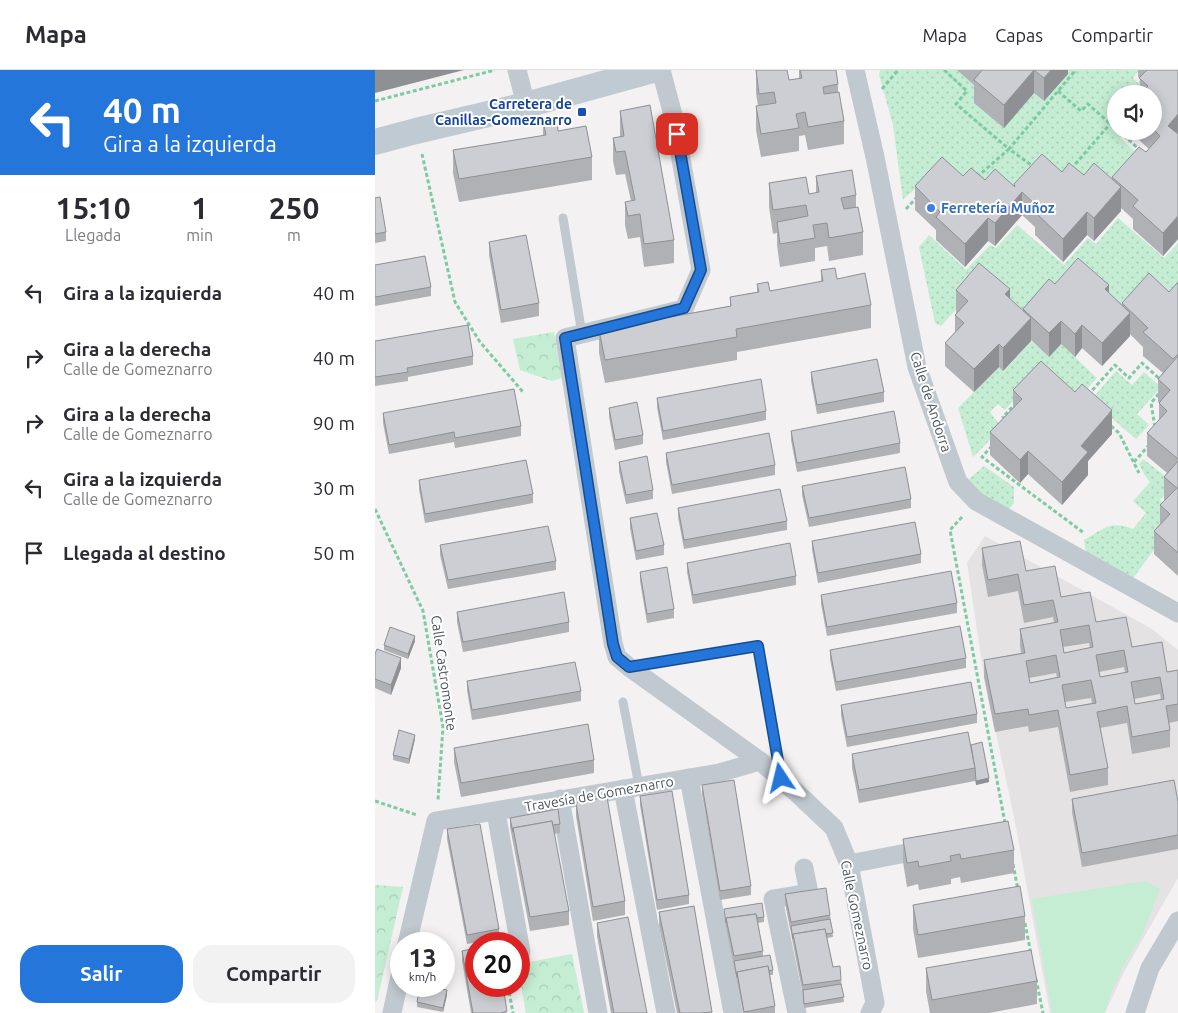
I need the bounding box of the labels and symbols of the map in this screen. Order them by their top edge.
place label: Carretera de Canillas-Gomeznarro [435,96,572,128]
marker: Carretera de Canillas-Gomeznarro [576,106,588,118]
pin [656,113,698,155]
place label: Ferretería Muñoz [941,200,1055,216]
marker: Ferretería Muñoz [925,202,937,214]
street label: Calle de Andorra [907,350,955,454]
street label: Calle Castromonte [428,614,460,732]
position arrow [754,751,806,803]
street label: Travesía de Gomeznarro [523,773,675,815]
street label: Calle Gomeznarro [838,859,876,971]
speed limit sign: 20 [465,932,530,997]

